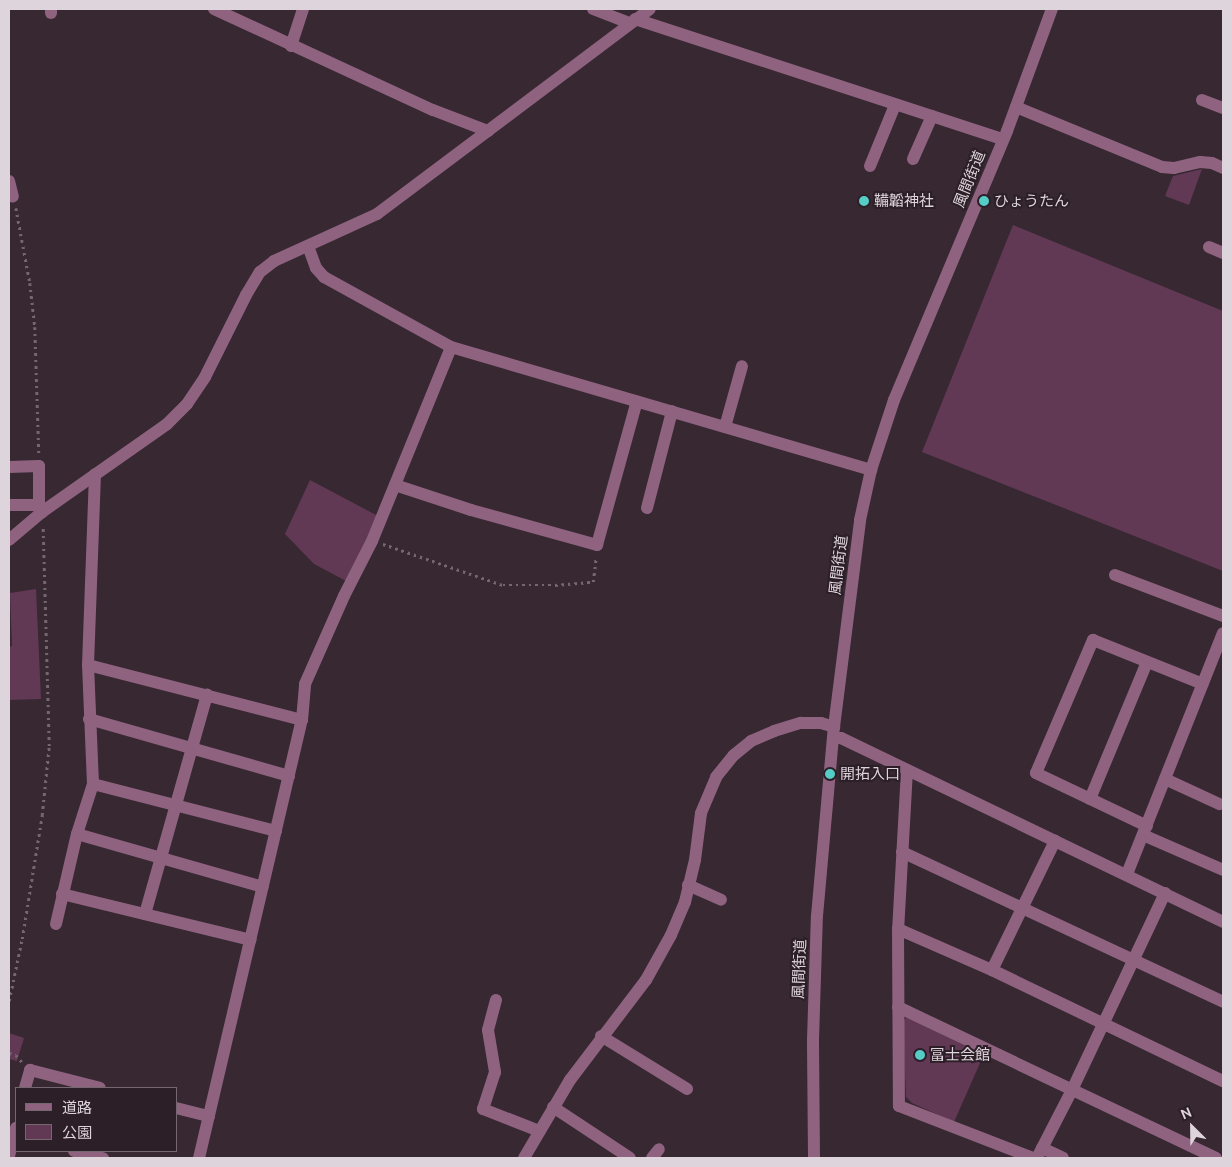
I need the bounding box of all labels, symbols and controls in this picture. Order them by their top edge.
street label: 風間街道 [949,148,989,210]
place label: 鞴韜神社 [874,192,934,210]
place label: ひょうたん [994,192,1069,210]
marker: 鞴韜神社 [858,195,870,207]
marker: ひょうたん [978,195,990,207]
street label: 風間街道 [825,534,851,596]
place label: 開拓入口 [840,765,900,783]
marker: 開拓入口 [824,768,836,780]
street label: 風間街道 [789,939,809,999]
place label: 冨士会館 [930,1046,990,1064]
marker: 冨士会館 [914,1049,926,1061]
legend [15,1087,178,1152]
text: 道路 [62,1099,92,1116]
north arrow [1167,1102,1217,1152]
text: N [1178,1104,1194,1123]
text: 公園 [62,1124,92,1141]

